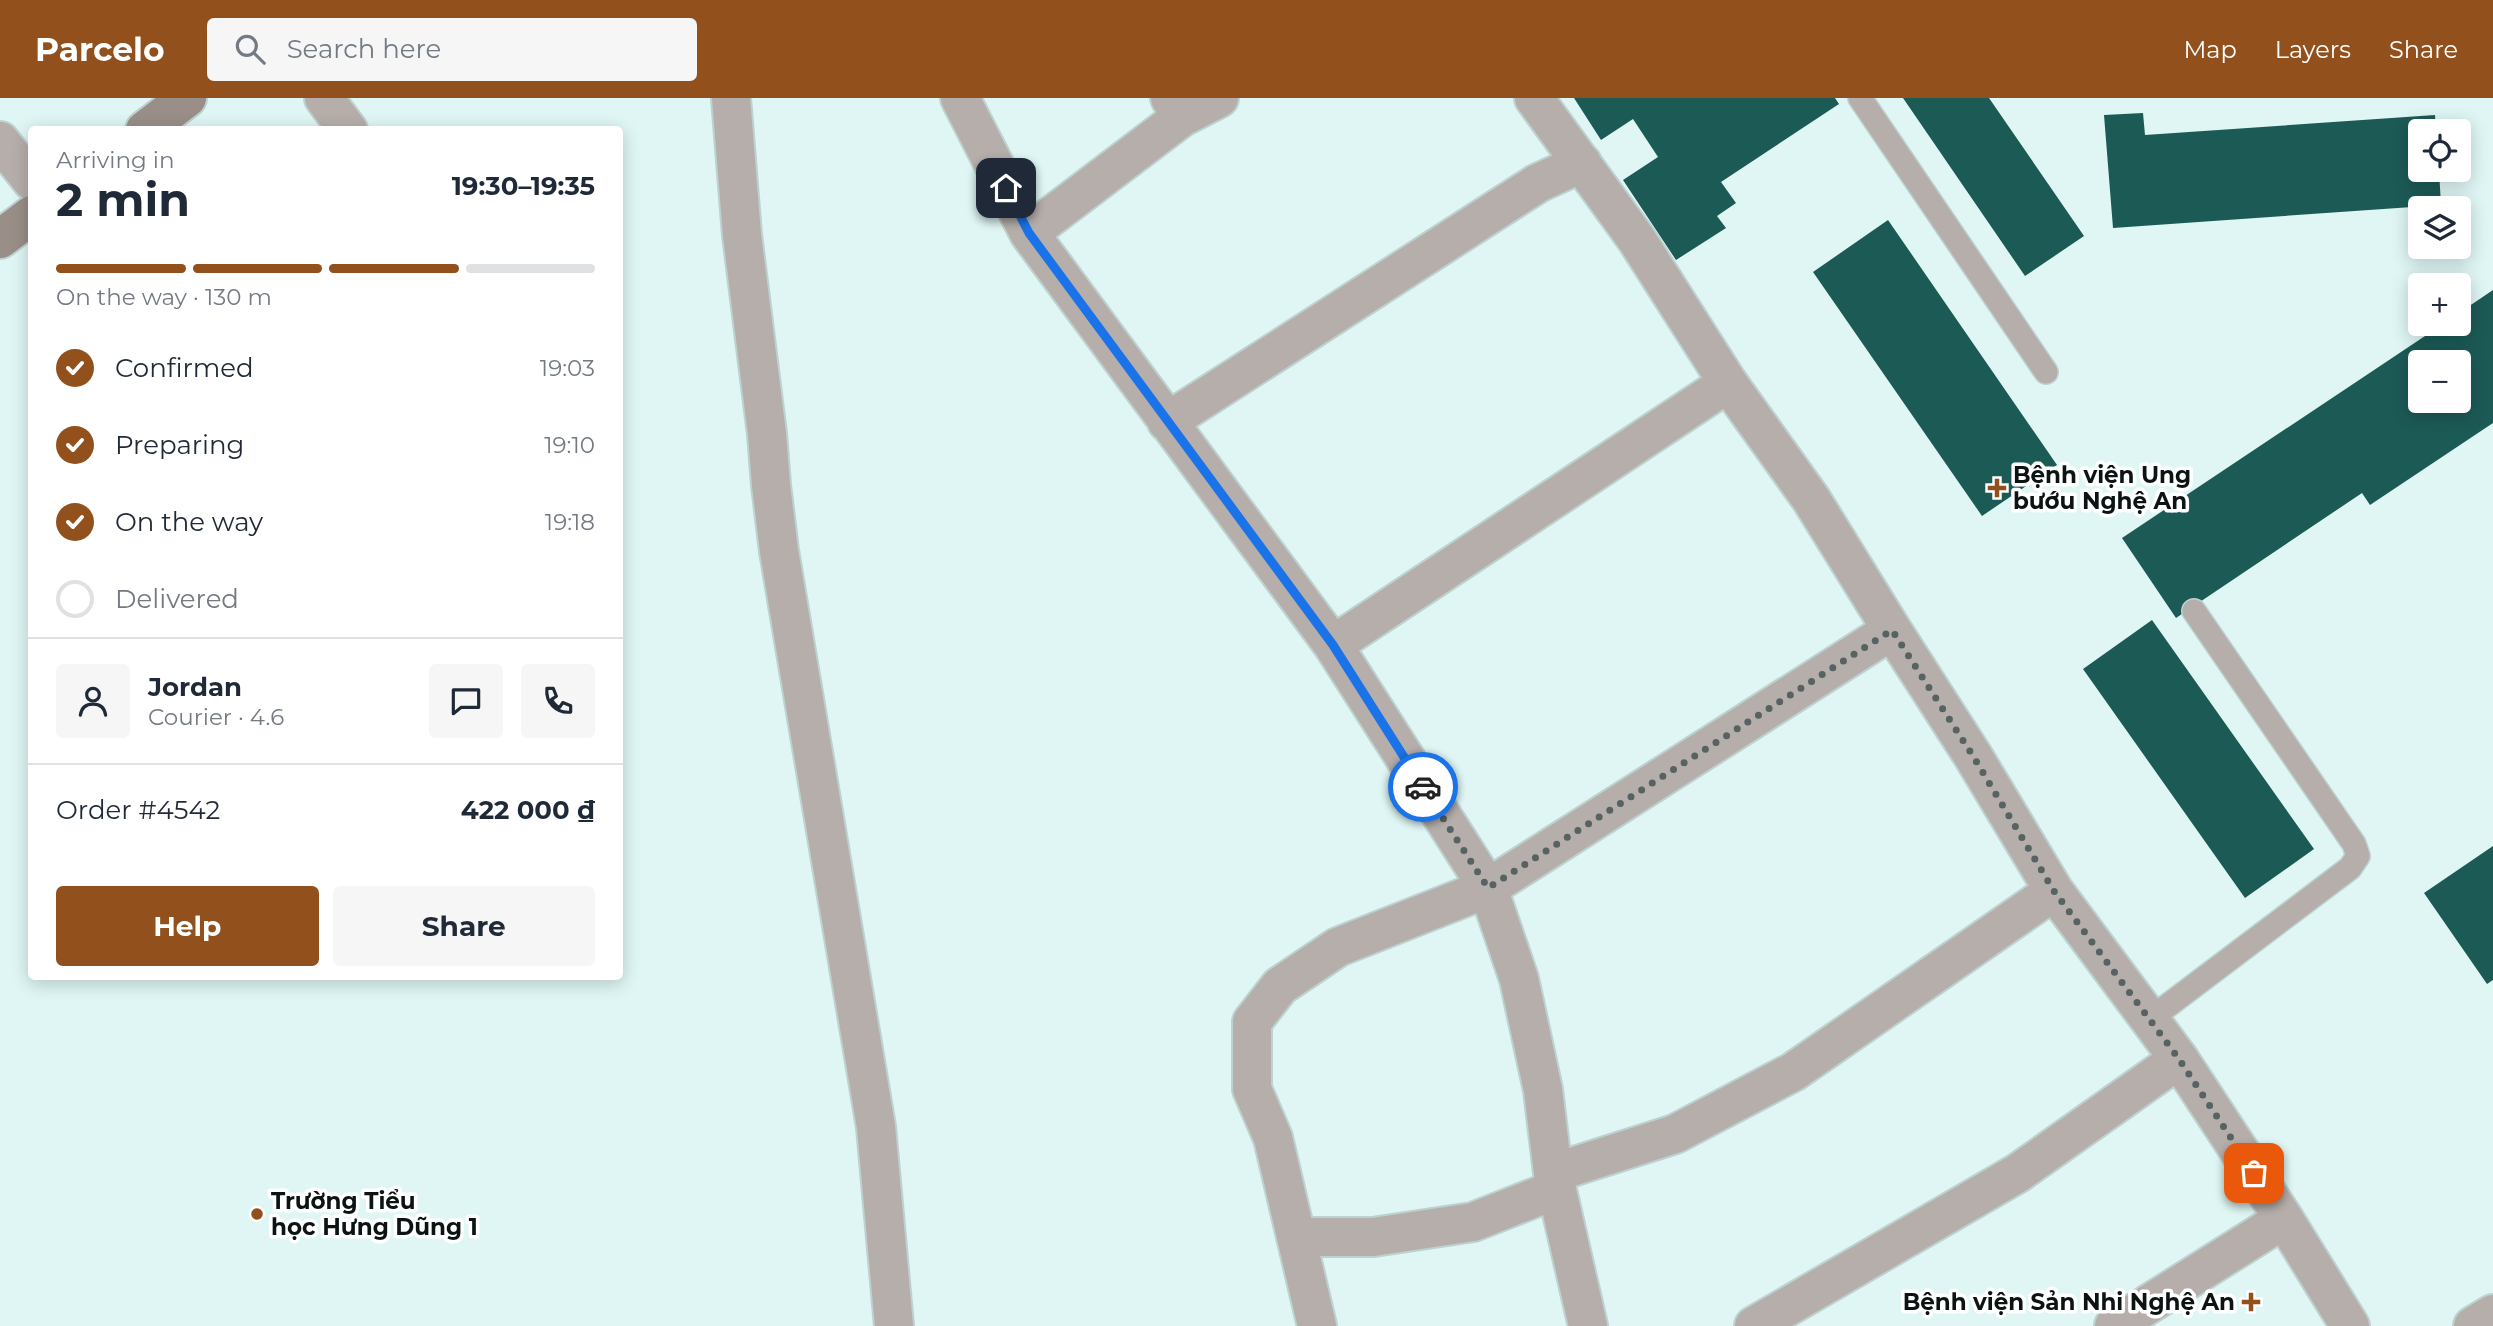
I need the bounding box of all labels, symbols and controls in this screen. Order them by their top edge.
search box [207,18,697,81]
text: Parcelo [35,29,165,69]
icon: search [231,30,269,68]
text: Search here [287,33,441,65]
text: Map [2183,35,2237,64]
text: Layers [2275,35,2351,64]
text: Share [2389,35,2458,64]
map controls [2408,119,2471,413]
button: locate [2408,119,2471,182]
text: Arriving in [56,146,175,174]
pin [976,158,1036,218]
icon: home [987,169,1025,207]
text: 19:30–19:35 [452,170,595,202]
text: 2 min [56,171,190,228]
button: layers [2408,196,2471,259]
button: + [2408,273,2471,336]
text: On the way · 130 m [56,283,272,311]
icon: check [56,349,94,387]
button: − [2408,350,2471,413]
text: Confirmed [115,352,254,384]
text: 19:03 [540,354,595,382]
icon: check [56,426,94,464]
text: Preparing [115,429,244,461]
text: 19:10 [544,431,595,459]
place label: Bệnh viện Ung bướu Nghệ An [2013,461,2191,515]
marker: Bệnh viện Ung bướu Nghệ An [1987,478,2007,498]
icon: check [56,503,94,541]
text: On the way [115,506,263,538]
text: 19:18 [545,508,595,536]
text: Delivered [115,583,239,615]
button: person [56,664,130,738]
button: chat [429,664,503,738]
button: phone [521,664,595,738]
text: Jordan [148,671,242,703]
text: Courier · 4.6 [148,703,284,731]
courier [1388,752,1458,822]
icon: car [1404,768,1442,806]
text: Order #4542 [56,794,220,826]
text: 422 000 ₫ [461,794,595,826]
button: Help [56,886,319,966]
button: Share [333,886,595,966]
pin [2224,1143,2284,1203]
icon: bag [2235,1154,2273,1192]
place label: Trường Tiểu học Hưng Dũng 1 [271,1187,478,1241]
marker: Trường Tiểu học Hưng Dũng 1 [249,1206,265,1222]
place label: Bệnh viện Sản Nhi Nghệ An [1903,1288,2235,1316]
marker: Bệnh viện Sản Nhi Nghệ An [2241,1292,2261,1312]

